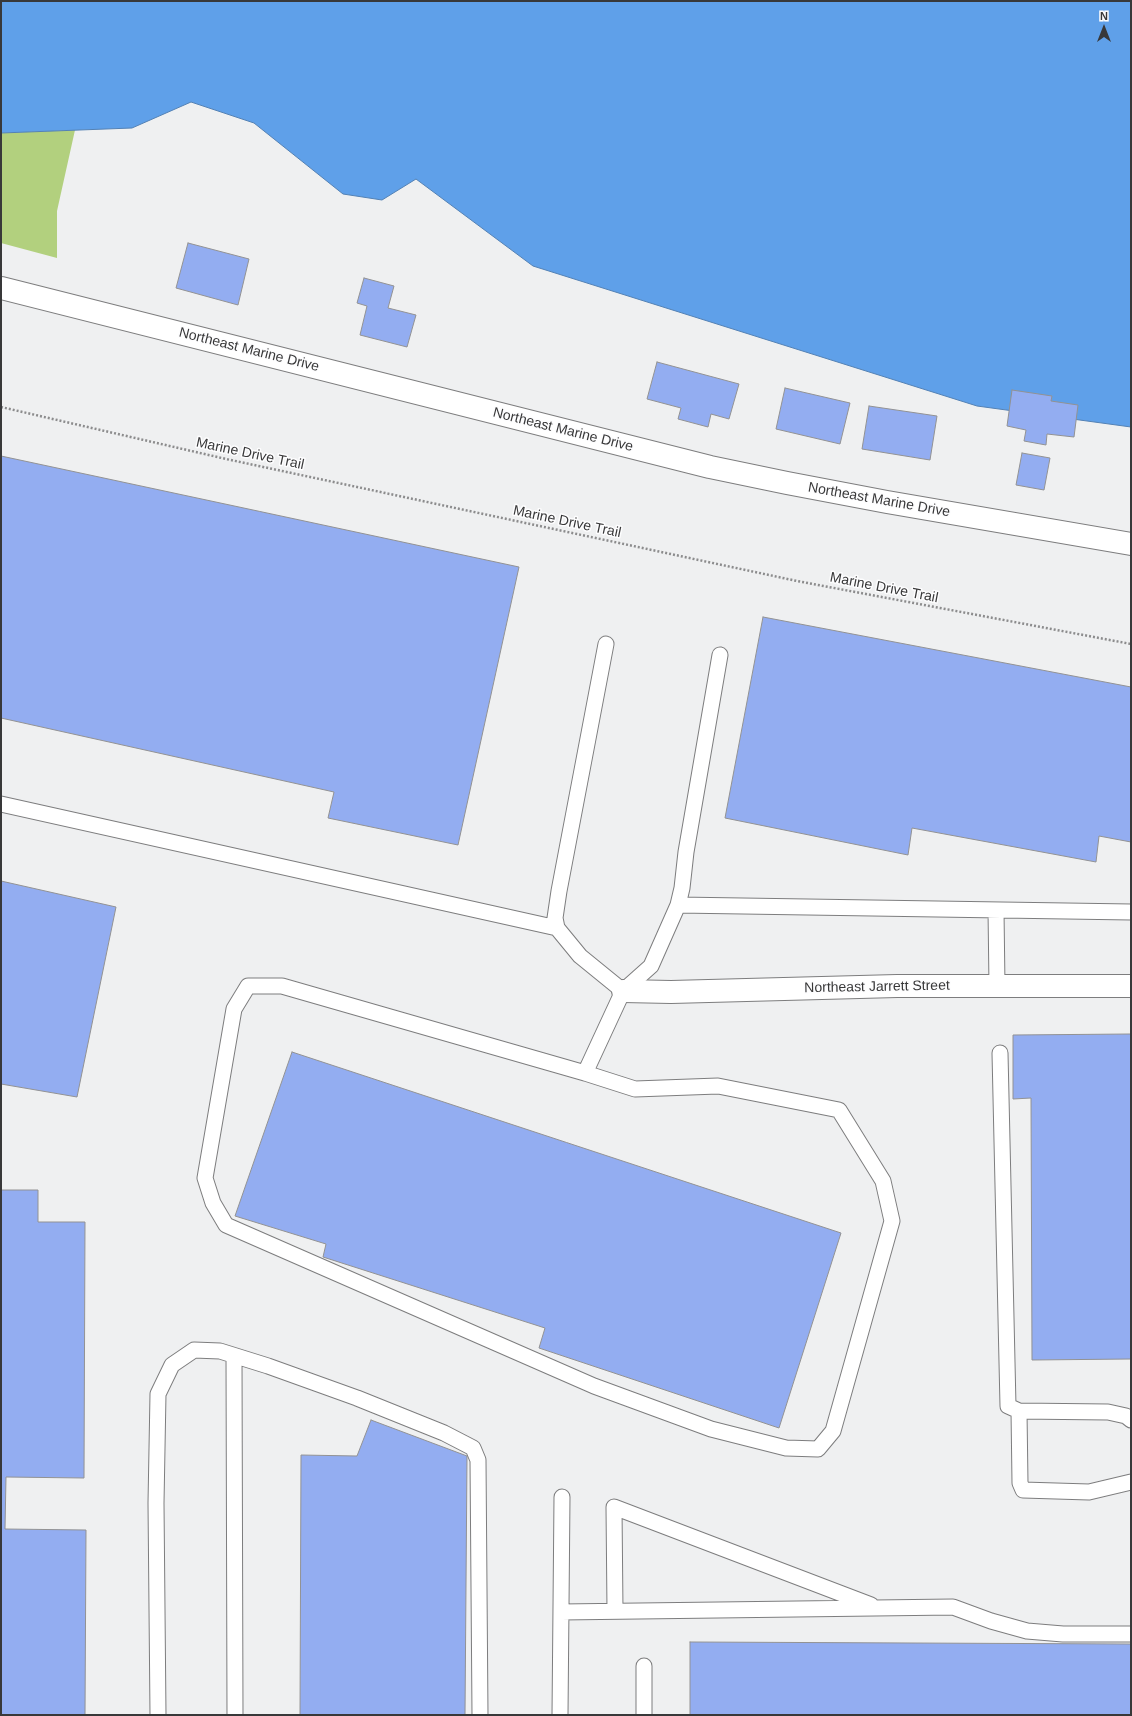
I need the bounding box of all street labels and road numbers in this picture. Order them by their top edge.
street label: Northeast Marine Drive [177,324,321,376]
street label: Northeast Marine Drive [491,404,635,456]
street label: Marine Drive Trail [194,434,306,474]
street label: Northeast Marine Drive [807,479,951,521]
street label: Marine Drive Trail [511,502,623,542]
street label: Marine Drive Trail [828,569,940,607]
street label: Northeast Jarrett Street [804,977,950,997]

